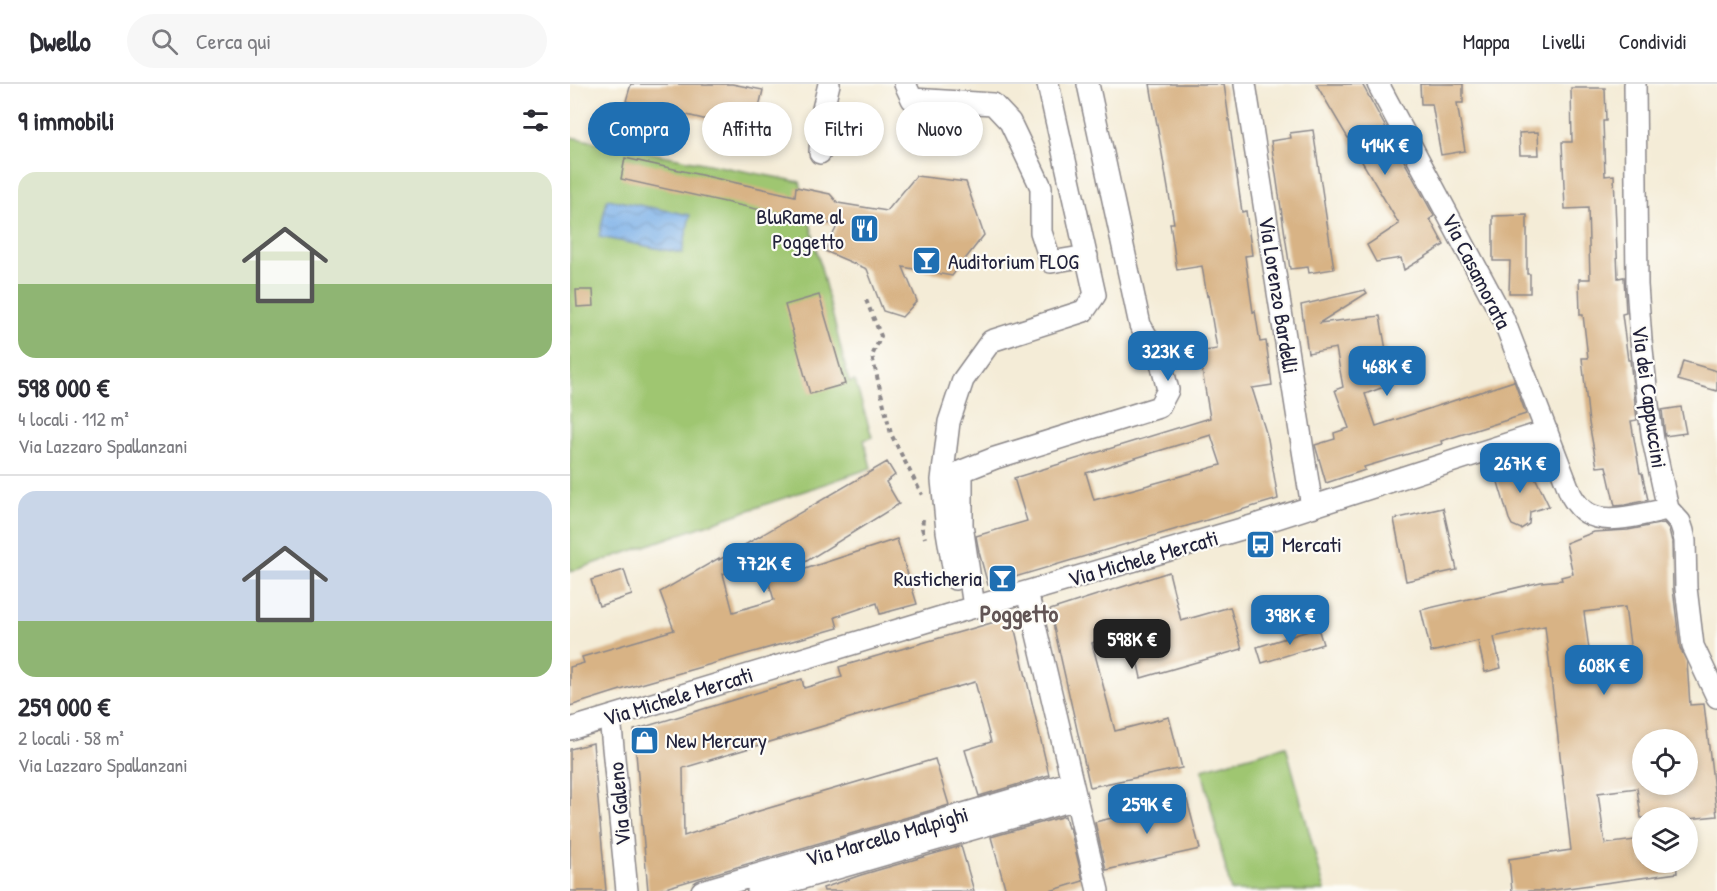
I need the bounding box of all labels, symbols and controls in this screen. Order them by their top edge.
search box [127,14,547,68]
text: Dwello [30,22,91,60]
icon: search [148,25,181,58]
text: Cerca qui [196,26,271,56]
text: Mappa [1463,27,1510,56]
text: Livelli [1543,27,1586,56]
text: Condividi [1619,27,1687,56]
chip: Compra [588,102,690,156]
chip: Affitta [702,102,792,156]
chip: Filtri [804,102,884,156]
chip: Nuovo [896,102,983,156]
text: 9 immobili [18,103,114,138]
icon: filters [519,104,552,137]
pin: 414K € [1336,125,1434,176]
text: 414K € [1362,131,1408,158]
place label: BluRame al Poggetto [756,201,844,256]
street label: Via Casamorata [1435,208,1519,334]
icon: home [231,211,339,319]
restaurant icon: BluRame al Poggetto [849,213,881,245]
street label: Via Lorenzo Bardelli [1252,214,1306,376]
bar icon: Auditorium FLOG [911,245,943,277]
place label: Auditorium FLOG [948,246,1079,276]
street label: Via dei Cappuccini [1625,324,1675,470]
pin: 323K € [1119,331,1217,382]
text: 323K € [1142,337,1194,364]
pin: 468K € [1338,346,1436,397]
text: 468K € [1363,352,1411,379]
text: 598 000 € [18,370,109,405]
text: 4 locali · 112 m² [18,405,129,432]
text: Via Lazzaro Spallanzani [18,432,188,459]
pin: 267K € [1471,443,1569,494]
text: 267K € [1494,449,1546,476]
street label: Via Michele Mercati [1064,522,1222,594]
bus stop icon: Mercati [1245,528,1277,560]
place label: Mercati [1282,529,1342,559]
icon: home [231,530,339,638]
pin: 772K € [715,543,813,594]
text: 772K € [737,549,791,576]
bar icon: Rusticheria [987,562,1019,594]
place label: Rusticheria [894,563,982,593]
pin: 398K € [1241,595,1339,646]
district label: Poggetto [980,597,1058,630]
text: 398K € [1265,601,1315,628]
pin: 598K € [1083,619,1181,670]
text: 598K € [1107,625,1157,652]
pin: 608K € [1555,645,1653,696]
text: 608K € [1579,651,1629,678]
street label: Via Michele Mercati [599,659,757,733]
text: 259 000 € [18,689,110,724]
text: 2 locali · 58 m² [18,724,124,751]
shop icon: New Mercury [629,724,661,756]
place label: New Mercury [666,725,767,755]
map controls [1632,729,1698,873]
button: locate [1632,729,1698,795]
text: Via Lazzaro Spallanzani [18,751,188,778]
street label: Via Galeno [600,761,638,847]
pin: 259K € [1098,784,1196,835]
text: 259K € [1122,790,1172,817]
street label: Via Marcello Malpighi [802,798,972,874]
button: layers [1632,807,1698,873]

